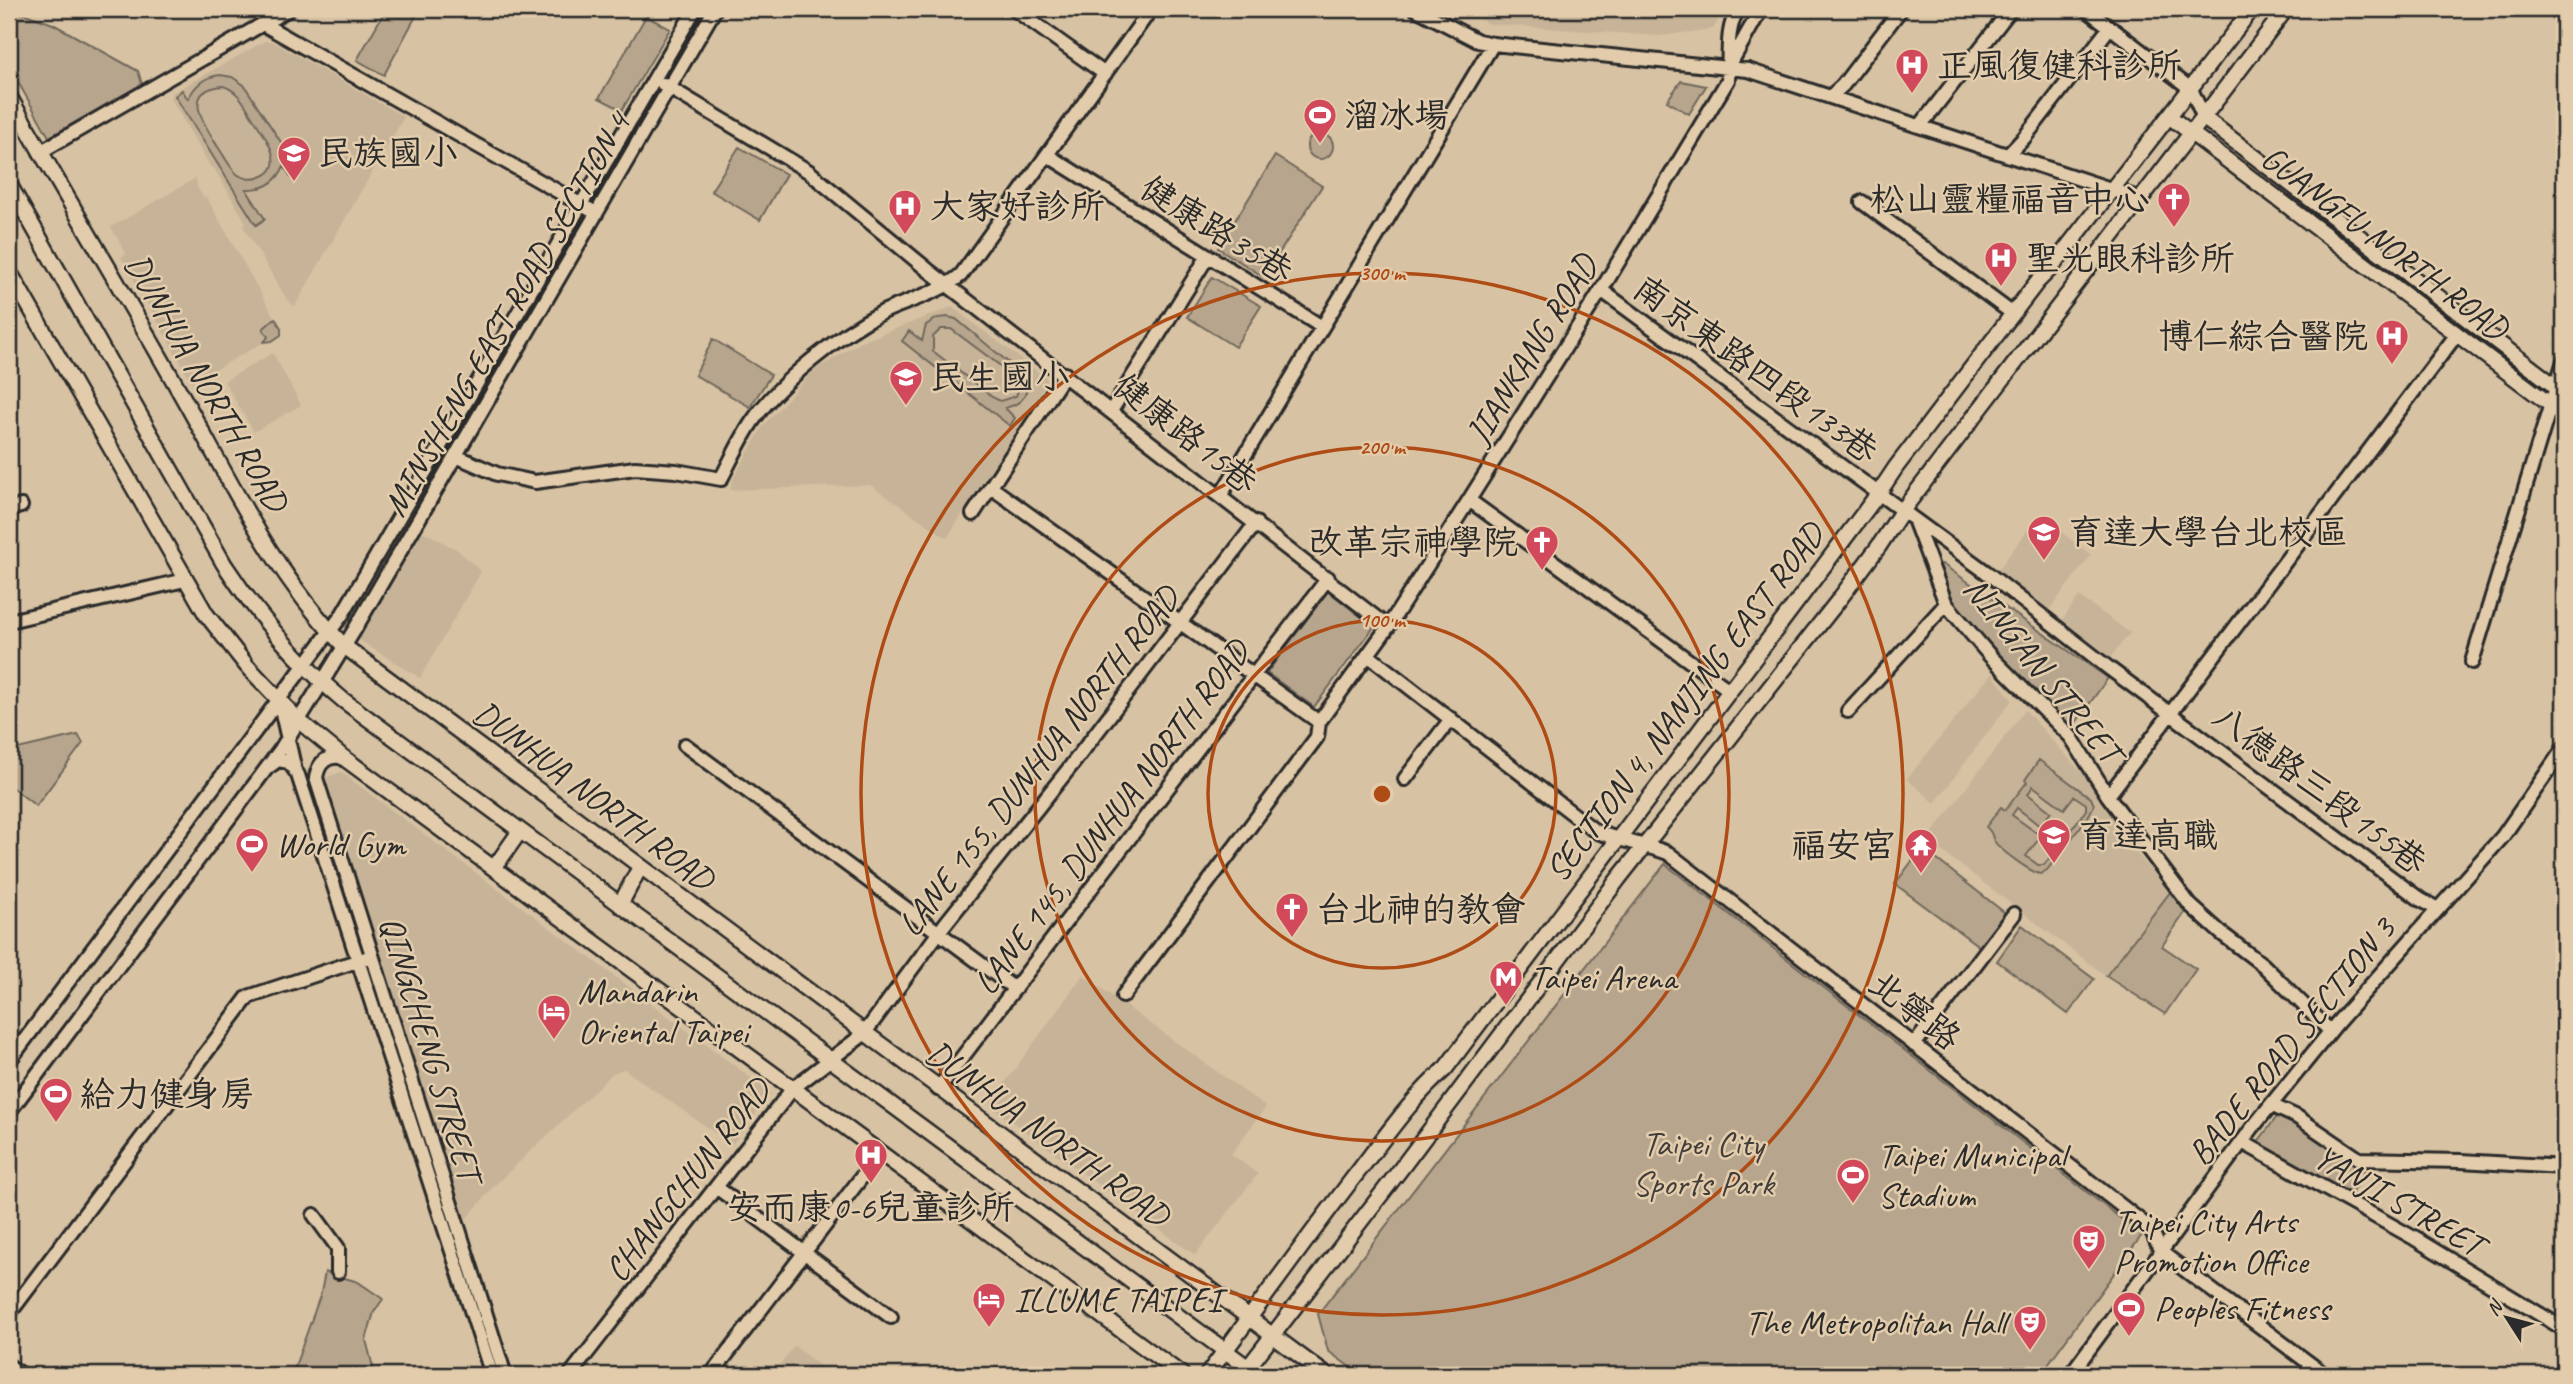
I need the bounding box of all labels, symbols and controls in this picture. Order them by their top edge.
place label: 正風復健科診所 [1937,43,2182,88]
hospital icon: 正風復健科診所 [1893,46,1931,95]
place label: 溜冰場 [1344,93,1449,138]
sports icon: 溜冰場 [1301,96,1339,145]
street label: MINSHENG EAST ROAD SECTION 4 [372,102,642,524]
place label: 民族國小 [318,131,458,176]
school or university icon: 民族國小 [275,134,313,183]
street label: GUANGFU NORTH ROAD [2252,135,2519,351]
street label: 健康路35巷 [1132,165,1301,294]
place label: 松山靈糧福音中心 [1870,177,2150,222]
church icon: 松山靈糧福音中心 [2155,180,2193,229]
place label: 大家好診所 [930,184,1105,229]
hospital icon: 大家好診所 [886,187,924,236]
place label: 聖光眼科診所 [2025,236,2235,281]
hospital icon: 聖光眼科診所 [1982,239,2020,288]
street label: JIANKANG ROAD [1454,244,1609,454]
street label: DUNHUA NORTH ROAD [115,246,300,521]
text: 300 m [1359,260,1407,286]
street label: 南京東路四段133巷 [1624,265,1887,474]
place label: 博仁綜合醫院 [2158,314,2368,359]
hospital icon: 博仁綜合醫院 [2373,317,2411,366]
place label: 民生國小 [930,355,1070,400]
school or university icon: 民生國小 [887,358,925,407]
street label: 健康路15巷 [1104,363,1267,504]
text: 200 m [1359,434,1407,460]
place label: 育達大學台北校區 [2068,510,2348,555]
street label: SECTION 4, NANJING EAST ROAD [1535,512,1836,891]
school or university icon: 育達大學台北校區 [2025,513,2063,562]
place label: 改革宗神學院 [1308,520,1518,565]
church icon: 改革宗神學院 [1523,523,1561,572]
street label: NING'AN STREET [1954,567,2137,779]
street label: LANE 155, DUNHUA NORTH ROAD [888,575,1191,945]
text: 100 m [1359,607,1407,633]
street label: LANE 145, DUNHUA NORTH ROAD [963,629,1261,1003]
street label: DUNHUA NORTH ROAD [464,690,725,902]
street label: 八德路三段155巷 [2203,694,2436,885]
centre of rings [1370,782,1394,806]
place label: 育達高職 [2078,813,2218,858]
school or university icon: 育達高職 [2035,816,2073,865]
place label: World Gym [276,822,408,867]
place label: 福安宮 [1791,823,1896,868]
sports icon: World Gym [233,825,271,874]
temple icon: 福安宮 [1902,826,1940,875]
place label: 台北神的教會 [1316,887,1526,932]
church icon: 台北神的教會 [1273,890,1311,939]
street label: BADE ROAD SECTION 3 [2178,906,2407,1174]
street label: QINGCHENG STREET [369,911,495,1194]
place label: Taipei Arena [1530,955,1679,1000]
metro station icon: Taipei Arena [1487,958,1525,1007]
street label: 北寧路 [1859,960,1970,1060]
place label: Mandarin Oriental Taipei [578,969,752,1054]
hotel icon: Mandarin Oriental Taipei [535,992,573,1041]
street label: DUNHUA NORTH ROAD [917,1030,1180,1238]
street label: CHANGCHUN ROAD [594,1068,782,1291]
place label: 給力健身房 [80,1072,255,1117]
sports icon: 給力健身房 [37,1075,75,1124]
park label: Taipei City Sports Park [1632,1121,1776,1206]
place label: Taipei Municipal Stadium [1878,1133,2072,1218]
street label: YANJI STREET [2306,1134,2498,1270]
hospital icon: 安而康0-6兒童診所 [852,1136,890,1185]
sports icon: Taipei Municipal Stadium [1834,1156,1872,1205]
place label: 安而康0-6兒童診所 [727,1185,1015,1230]
place label: Taipei City Arts Promotion Office [2114,1199,2310,1284]
theatre icon: Taipei City Arts Promotion Office [2070,1222,2108,1271]
place label: ILLUME TAIPEI [1014,1277,1229,1322]
hotel icon: ILLUME TAIPEI [970,1280,1008,1329]
north arrow [2472,1282,2542,1352]
place label: Peoples Fitness [2154,1286,2333,1331]
sports icon: Peoples Fitness [2110,1289,2148,1338]
text: N [2481,1294,2509,1320]
place label: The Metropolitan Hall [1745,1300,2012,1345]
theatre icon: The Metropolitan Hall [2011,1303,2049,1352]

